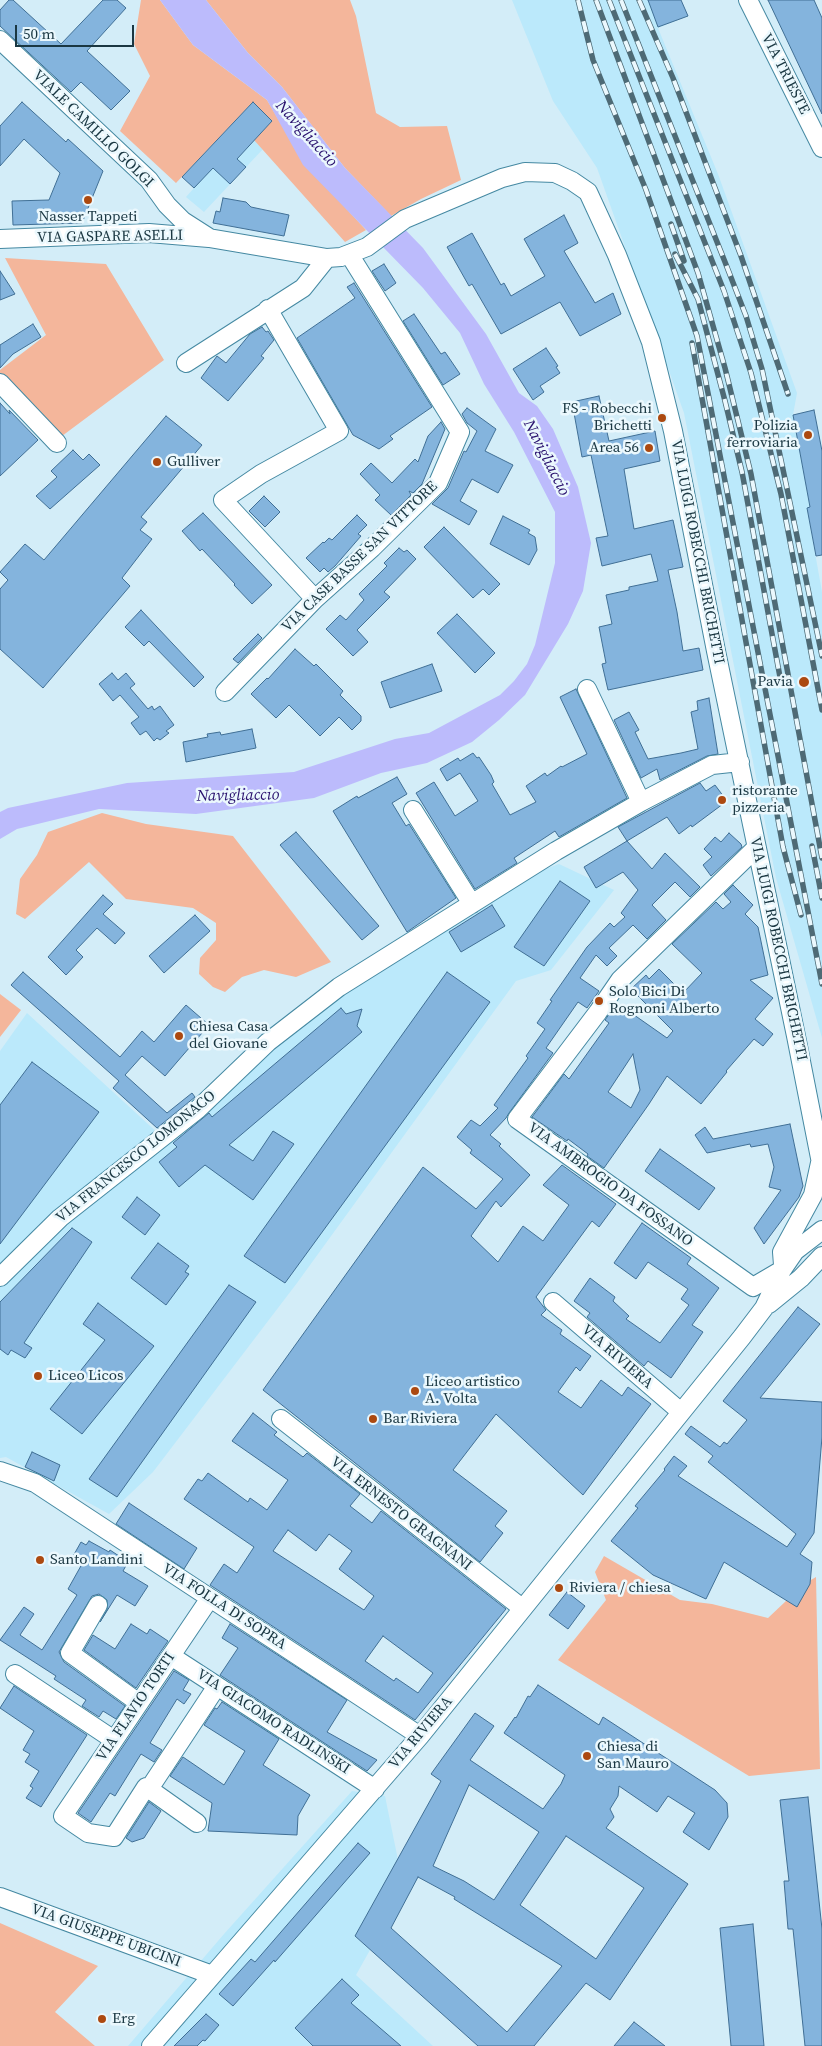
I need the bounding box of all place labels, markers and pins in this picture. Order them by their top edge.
marker: Nasser Tappeti [82,194,94,206]
place label: Nasser Tappeti [38,208,138,226]
place label: FS - Robecchi Brichetti [562,400,652,435]
marker: FS - Robecchi Brichetti [656,412,668,424]
place label: Polizia ferroviaria [726,417,798,452]
marker: Polizia ferroviaria [802,429,814,441]
place label: Area 56 [589,439,639,457]
marker: Area 56 [643,442,655,454]
place label: Gulliver [167,453,220,471]
marker: Gulliver [151,456,163,468]
place label: Pavia [757,673,793,691]
marker: Pavia [797,675,811,689]
place label: ristorante pizzeria [732,782,798,817]
marker: ristorante pizzeria [716,794,728,806]
place label: Solo Bici Di Rognoni Alberto [609,983,719,1018]
marker: Solo Bici Di Rognoni Alberto [593,995,605,1007]
place label: Chiesa Casa del Giovane [189,1018,268,1053]
marker: Chiesa Casa del Giovane [173,1030,185,1042]
place label: Liceo Licos [48,1367,124,1385]
marker: Liceo Licos [32,1370,44,1382]
place label: Liceo artistico A. Volta [425,1373,520,1408]
marker: Liceo artistico A. Volta [409,1385,421,1397]
place label: Bar Riviera [383,1410,457,1428]
marker: Bar Riviera [367,1413,379,1425]
place label: Santo Landini [50,1551,143,1569]
marker: Santo Landini [34,1554,46,1566]
place label: Riviera / chiesa [569,1579,671,1597]
marker: Riviera / chiesa [553,1582,565,1594]
place label: Chiesa di San Mauro [597,1738,669,1773]
marker: Chiesa di San Mauro [581,1750,593,1762]
place label: Erg [112,2010,135,2028]
marker: Erg [96,2013,108,2025]

